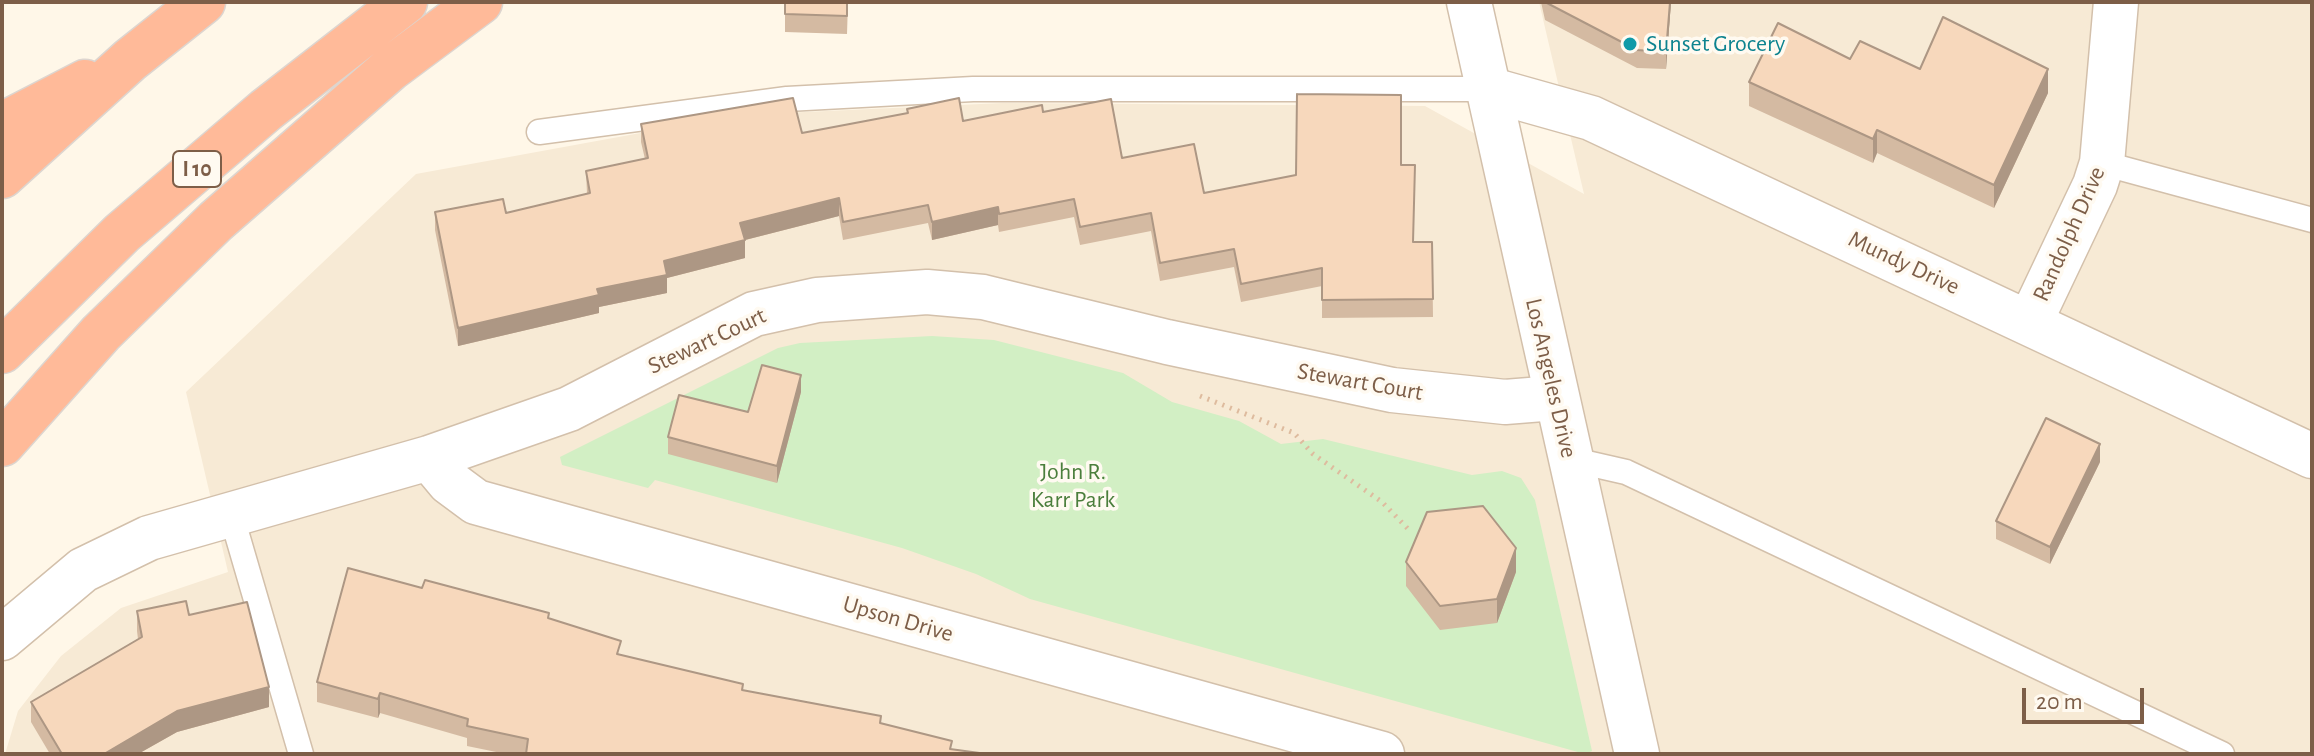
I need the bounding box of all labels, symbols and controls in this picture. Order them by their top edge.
place label: Sunset Grocery [1646,30,1785,58]
marker: Sunset Grocery [1621,35,1639,53]
road number: I 10 [173,151,221,187]
street label: Randolph Drive [2026,162,2112,306]
street label: Mundy Drive [1844,225,1964,301]
street label: Los Angeles Drive [1519,295,1583,461]
street label: Stewart Court [643,301,771,381]
street label: Stewart Court [1295,357,1425,407]
park label: John R. Karr Park [1031,458,1115,514]
street label: Upson Drive [840,590,956,648]
scale bar [2026,672,2148,722]
text: 20 m [2036,690,2083,714]

